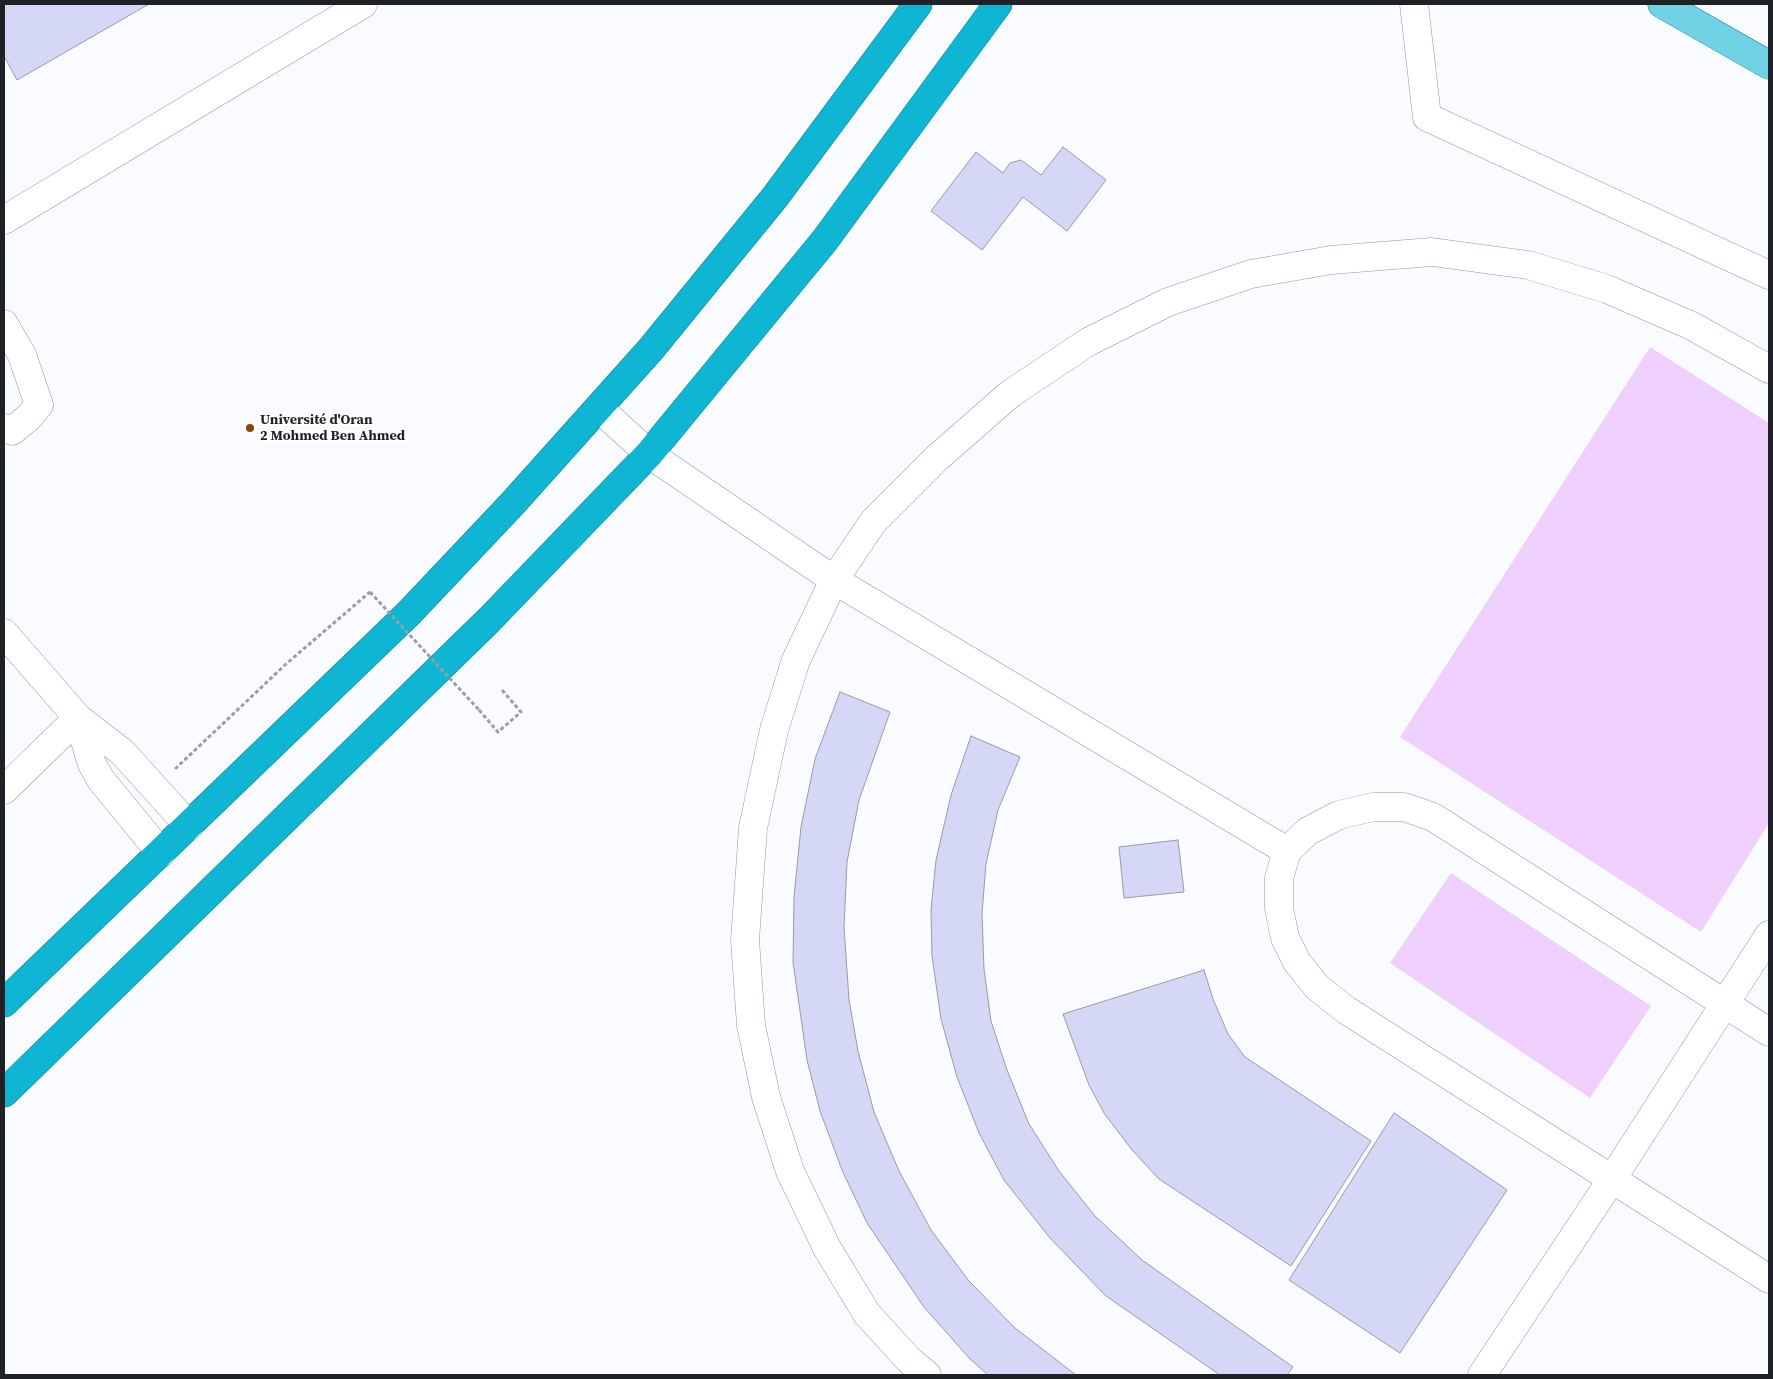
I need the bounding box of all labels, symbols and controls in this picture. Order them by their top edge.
place label: Université d'Oran 2 Mohmed Ben Ahmed [260,412,405,444]
marker: Université d'Oran 2 Mohmed Ben Ahmed [244,422,256,434]

